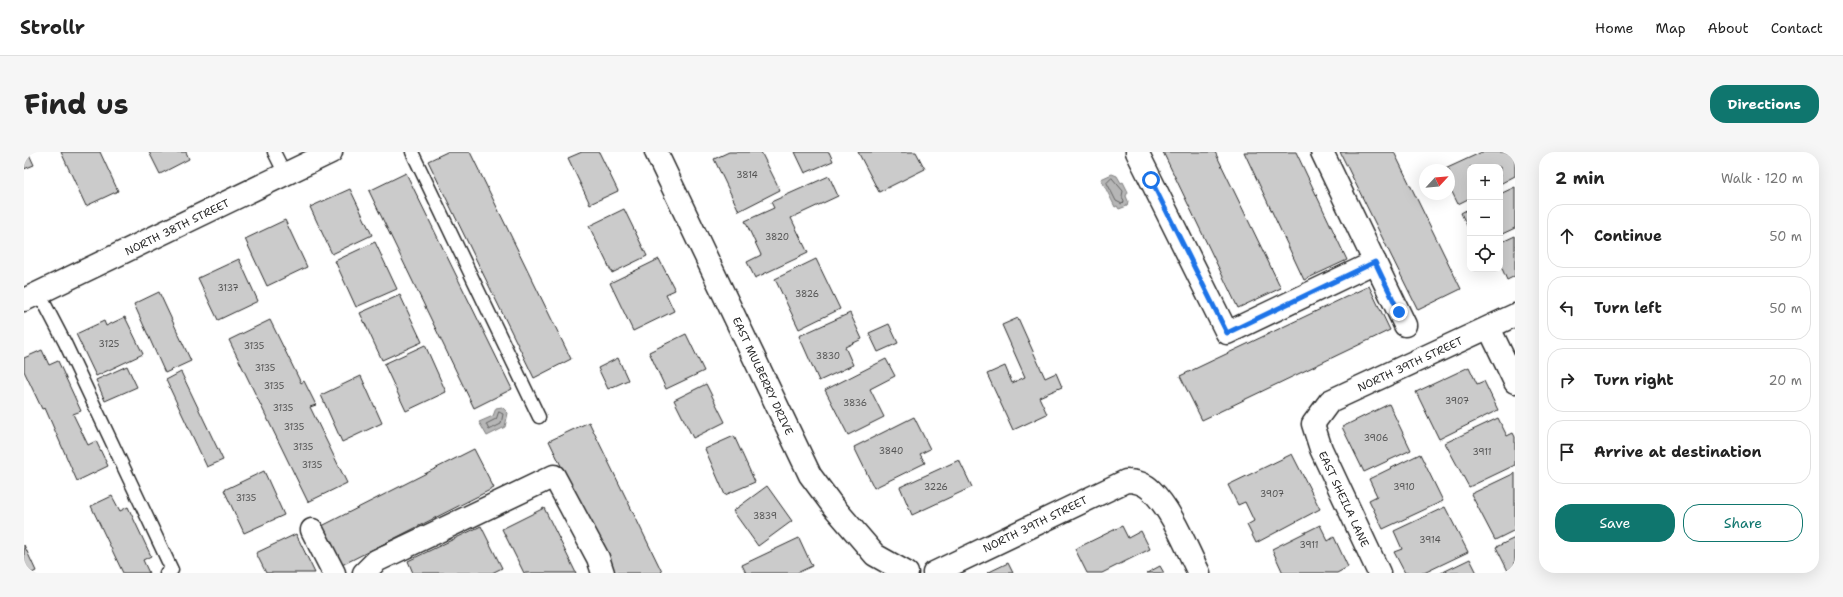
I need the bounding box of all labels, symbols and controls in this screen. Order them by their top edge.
text: Strollr [20,15,85,40]
text: Home [1595,19,1634,37]
text: Map [1656,19,1686,37]
text: About [1708,19,1749,37]
text: Contact [1771,19,1823,37]
text: Find us [24,85,129,123]
button: Directions [1710,85,1819,123]
north arrow [1419,164,1455,200]
map controls [1467,164,1503,272]
button: + [1467,164,1503,200]
text: 2 min [1555,167,1605,189]
house number: 3814 [736,169,758,181]
text: Walk · 120 m [1721,170,1803,187]
route start [1142,171,1160,189]
street label: NORTH 38TH STREET [122,195,232,259]
button: − [1467,200,1503,236]
icon: ahead [1556,225,1578,247]
text: Continue [1594,226,1662,246]
text: 50 m [1769,228,1802,245]
house number: 3820 [765,231,789,243]
button: locate [1467,236,1503,272]
house number: 3137 [218,282,238,294]
house number: 3826 [795,288,819,300]
icon: left [1556,297,1578,319]
text: Turn left [1594,298,1662,318]
text: 50 m [1769,300,1802,317]
route end [1390,303,1408,321]
street label: EAST MULBERRY DRIVE [729,315,797,438]
street label: NORTH 39TH STREET [1355,333,1466,395]
house number: 3125 [99,338,119,350]
house number: 3135 [244,340,264,352]
house number: 3830 [816,350,840,362]
house number: 3135 [255,362,275,374]
icon: right [1556,369,1578,391]
text: Turn right [1594,370,1674,390]
text: 20 m [1769,372,1802,389]
house number: 3135 [264,380,284,392]
house number: 3907 [1445,395,1469,407]
house number: 3836 [843,397,867,409]
house number: 3135 [273,402,293,414]
house number: 3135 [284,421,304,433]
house number: 3906 [1364,432,1388,444]
house number: 3135 [293,441,313,453]
icon: arrive [1556,441,1578,463]
text: Arrive at destination [1594,442,1762,462]
house number: 3840 [879,445,903,457]
house number: 3911 [1472,446,1492,458]
street label: EAST SHEILA LANE [1315,449,1372,550]
house number: 3135 [302,459,322,471]
house number: 3226 [924,481,948,493]
house number: 3910 [1393,481,1415,493]
house number: 3907 [1260,488,1284,500]
house number: 3135 [236,492,256,504]
street label: NORTH 39TH STREET [980,492,1090,556]
button: Save [1555,504,1675,542]
button: Share [1683,504,1803,542]
house number: 3839 [753,510,777,522]
house number: 3914 [1419,534,1441,546]
house number: 3911 [1299,539,1319,551]

